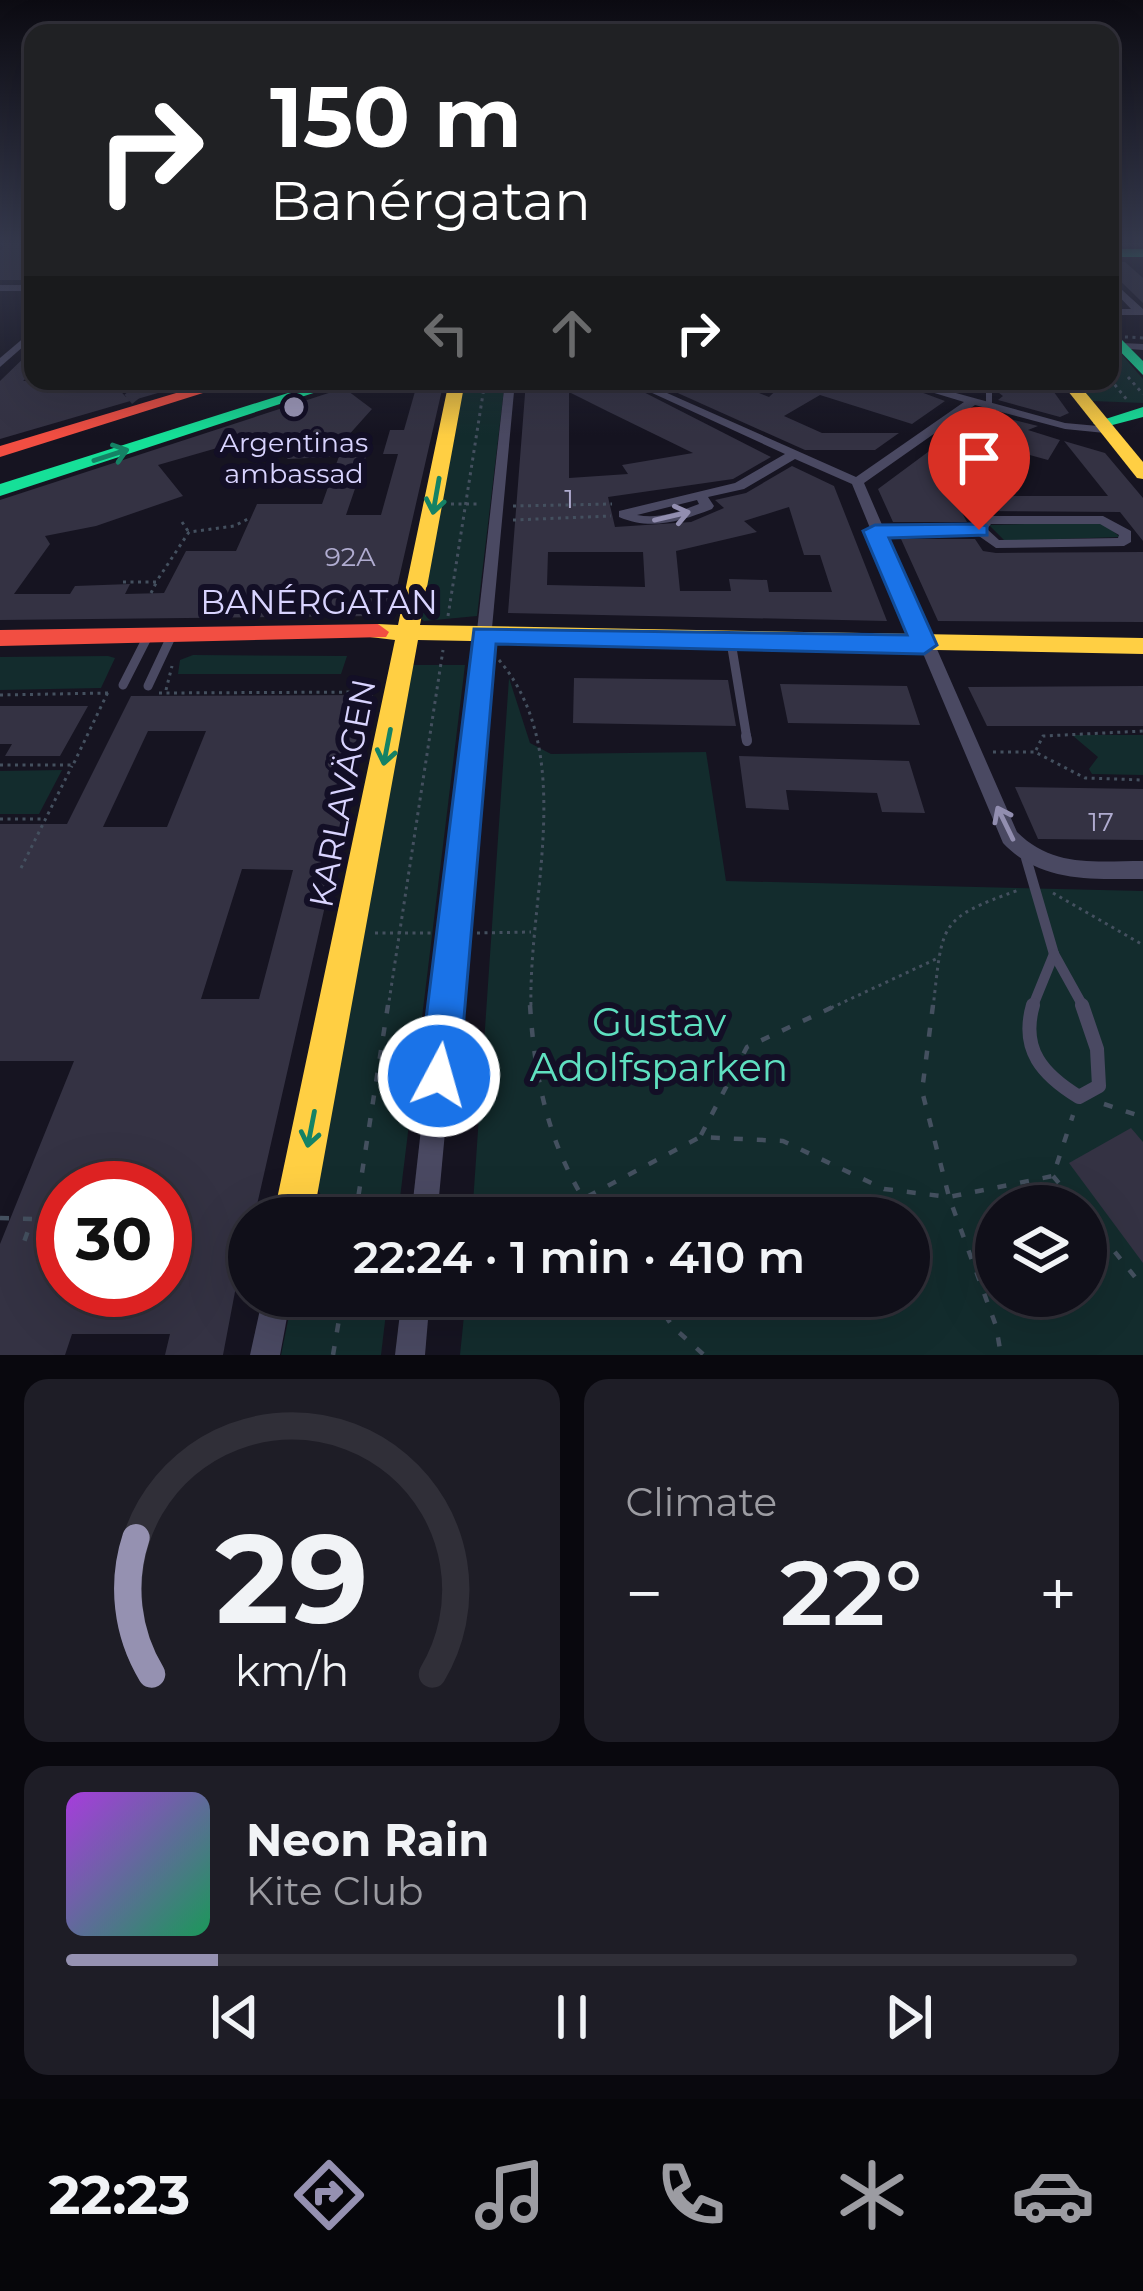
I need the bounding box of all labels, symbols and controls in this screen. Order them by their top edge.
text: 150 m [270,66,522,168]
icon: right [72,72,228,228]
text: Banérgatan [270,168,591,234]
icon: left [413,300,479,366]
icon: ahead [539,300,605,366]
icon: right [665,300,731,366]
marker: Argentinas ambassad [281,394,307,420]
pin [928,407,1030,530]
icon: arrive [946,425,1012,491]
place label: Argentinas ambassad [220,426,368,490]
one-way arrow [91,443,129,465]
one-way arrow [424,476,447,515]
house number: 1 [564,482,574,515]
one-way arrow [653,504,691,526]
house number: 92A [324,540,376,573]
street label: BANÉRGATAN [200,582,438,622]
street label: KARLAVÄGEN [300,676,384,910]
one-way arrow [375,726,397,765]
house number: 17 [1088,805,1114,838]
one-way arrow [993,806,1015,842]
park label: Gustav Adolfsparken [530,998,788,1091]
position arrow [376,1013,502,1139]
one-way arrow [299,1109,321,1148]
speed limit sign: 30 [36,1161,192,1317]
map controls [975,1185,1107,1317]
button: layers [975,1185,1107,1317]
text: 22:24 · 1 min · 410 m [353,1229,805,1284]
text: Climate [626,1478,777,1526]
text: 29 [215,1502,368,1654]
text: 22° [780,1538,922,1648]
text: − [626,1553,663,1634]
text: + [1039,1553,1077,1634]
text: km/h [235,1643,349,1696]
text: Neon Rain [246,1812,489,1867]
text: Kite Club [246,1867,424,1915]
icon: previous [202,1984,268,2050]
icon: pause [539,1984,605,2050]
icon: next [876,1984,942,2050]
icon: directions [287,2153,371,2237]
icon: music [468,2153,552,2237]
icon: phone [649,2153,733,2237]
icon: climate [830,2153,914,2237]
icon: car [1011,2153,1095,2237]
text: 22:23 [48,2162,190,2228]

